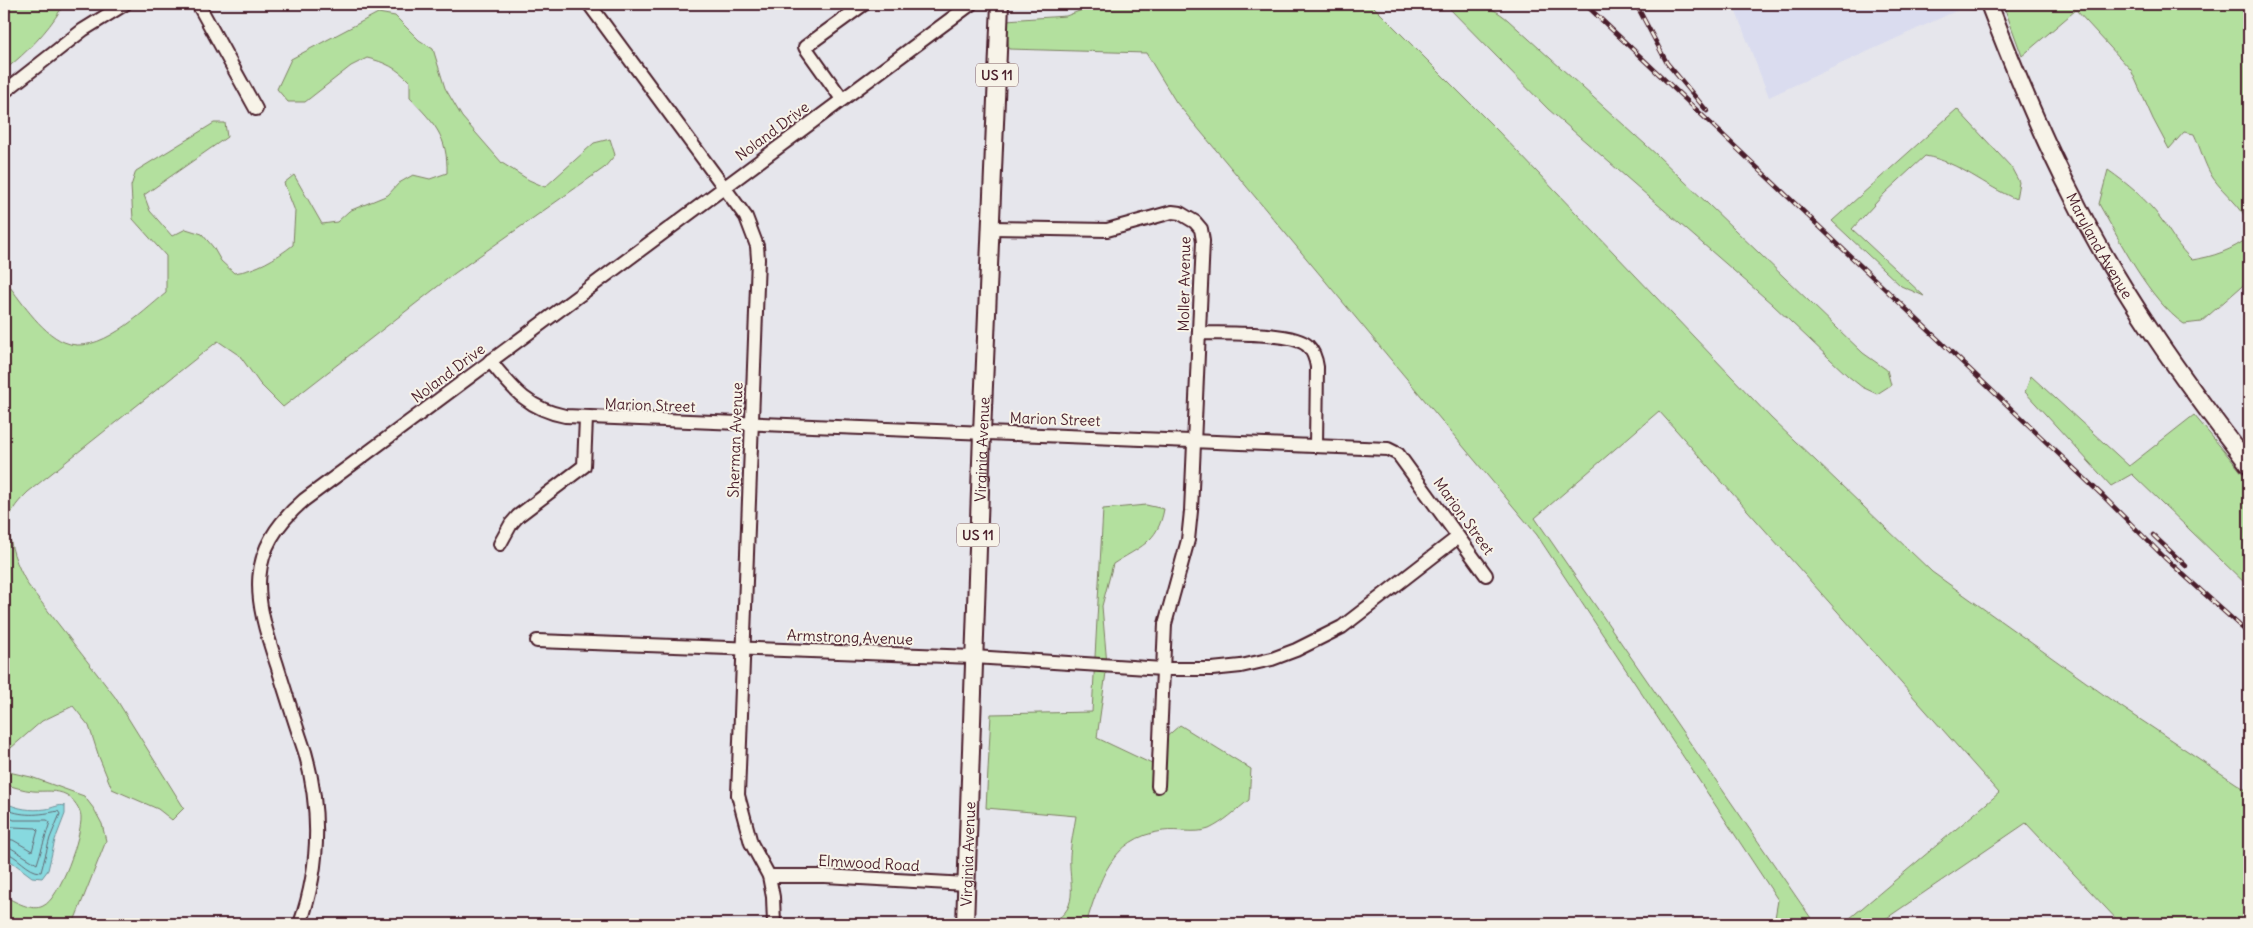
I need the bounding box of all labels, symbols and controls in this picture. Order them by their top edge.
road number: US 11 [976,64,1018,86]
street label: Noland Drive [731,97,813,165]
street label: Maryland Avenue [2063,189,2137,302]
street label: Moller Avenue [1174,236,1194,332]
street label: Noland Drive [407,339,489,407]
street label: Sherman Avenue [723,382,747,498]
street label: Marion Street [604,394,696,416]
street label: Virginia Avenue [970,396,993,502]
street label: Marion Street [1009,408,1101,430]
street label: Marion Street [1430,474,1498,558]
road number: US 11 [957,524,999,546]
street label: Armstrong Avenue [787,625,913,649]
street label: Virginia Avenue [956,801,979,907]
street label: Elmwood Road [818,851,920,875]

